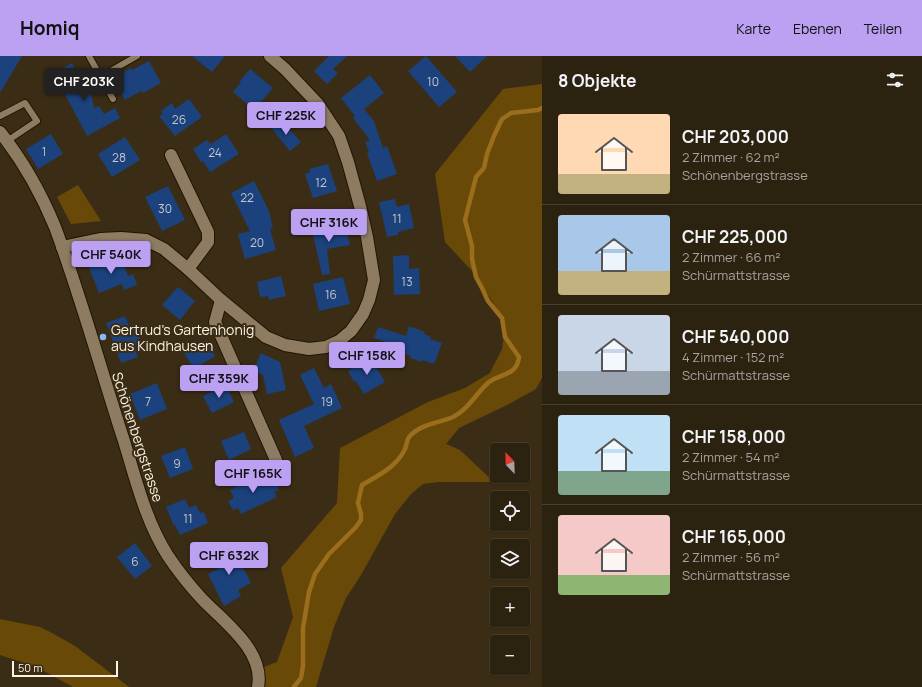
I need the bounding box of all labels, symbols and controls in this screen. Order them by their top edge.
text: Homiq [20,15,80,41]
text: Karte [736,19,771,38]
text: Ebenen [793,19,842,38]
text: Teilen [864,19,902,38]
pin: CHF 203K [43,68,125,102]
text: 8 Objekte [558,69,636,92]
icon: filters [884,69,906,91]
text: CHF 203K [54,72,114,90]
house number: 10 [427,73,439,90]
pin: CHF 225K [245,102,327,136]
text: CHF 225K [256,106,316,124]
house number: 26 [172,111,186,128]
text: CHF 203,000 [682,125,789,148]
icon: home [590,130,638,178]
house number: 1 [42,143,46,160]
house number: 24 [208,144,222,161]
text: 2 Zimmer · 62 m² [682,148,780,166]
house number: 28 [112,149,126,166]
text: Schönenbergstrasse [682,166,808,184]
house number: 12 [315,174,327,191]
house number: 22 [240,189,254,206]
house number: 30 [158,200,172,217]
pin: CHF 316K [288,209,370,243]
house number: 11 [392,210,402,227]
text: CHF 316K [300,213,358,231]
text: CHF 225,000 [682,225,788,248]
icon: home [590,231,638,279]
house number: 20 [250,234,264,251]
pin: CHF 540K [70,241,152,275]
text: CHF 540K [81,245,141,263]
text: 2 Zimmer · 66 m² [682,248,780,266]
text: Schürmattstrasse [682,266,790,284]
house number: 13 [401,273,413,290]
house number: 16 [325,286,337,303]
place label: Gertrud's Gartenhonig aus Kindhausen [111,320,254,355]
text: CHF 540,000 [682,325,789,348]
icon: home [590,331,638,379]
marker: Gertrud's Gartenhonig aus Kindhausen [98,332,108,342]
pin: CHF 158K [326,342,408,376]
text: CHF 158K [338,346,396,364]
text: 4 Zimmer · 152 m² [682,348,784,366]
pin: CHF 359K [178,365,260,399]
text: Schürmattstrasse [682,366,790,384]
text: CHF 359K [189,369,249,387]
street label: Schönenbergstrasse [108,370,168,504]
house number: 7 [145,393,151,410]
house number: 19 [321,393,333,410]
text: CHF 158,000 [682,425,786,448]
icon: home [590,431,638,479]
north arrow [490,443,530,483]
map controls [490,443,530,675]
text: 2 Zimmer · 54 m² [682,448,779,466]
house number: 9 [173,455,181,472]
pin: CHF 165K [212,460,294,494]
text: CHF 165K [224,464,282,482]
text: Schürmattstrasse [682,466,790,484]
button: locate [490,491,530,531]
house number: 11 [183,510,193,527]
text: CHF 165,000 [682,525,786,548]
icon: home [590,531,638,579]
button: layers [490,539,530,579]
pin: CHF 632K [188,542,270,576]
text: CHF 632K [199,546,259,564]
text: 2 Zimmer · 56 m² [682,548,780,566]
house number: 6 [131,553,139,570]
text: Schürmattstrasse [682,566,790,584]
button: + [490,587,530,627]
button: − [490,635,530,675]
scale bar [12,659,118,678]
text: 50 m [18,660,43,675]

